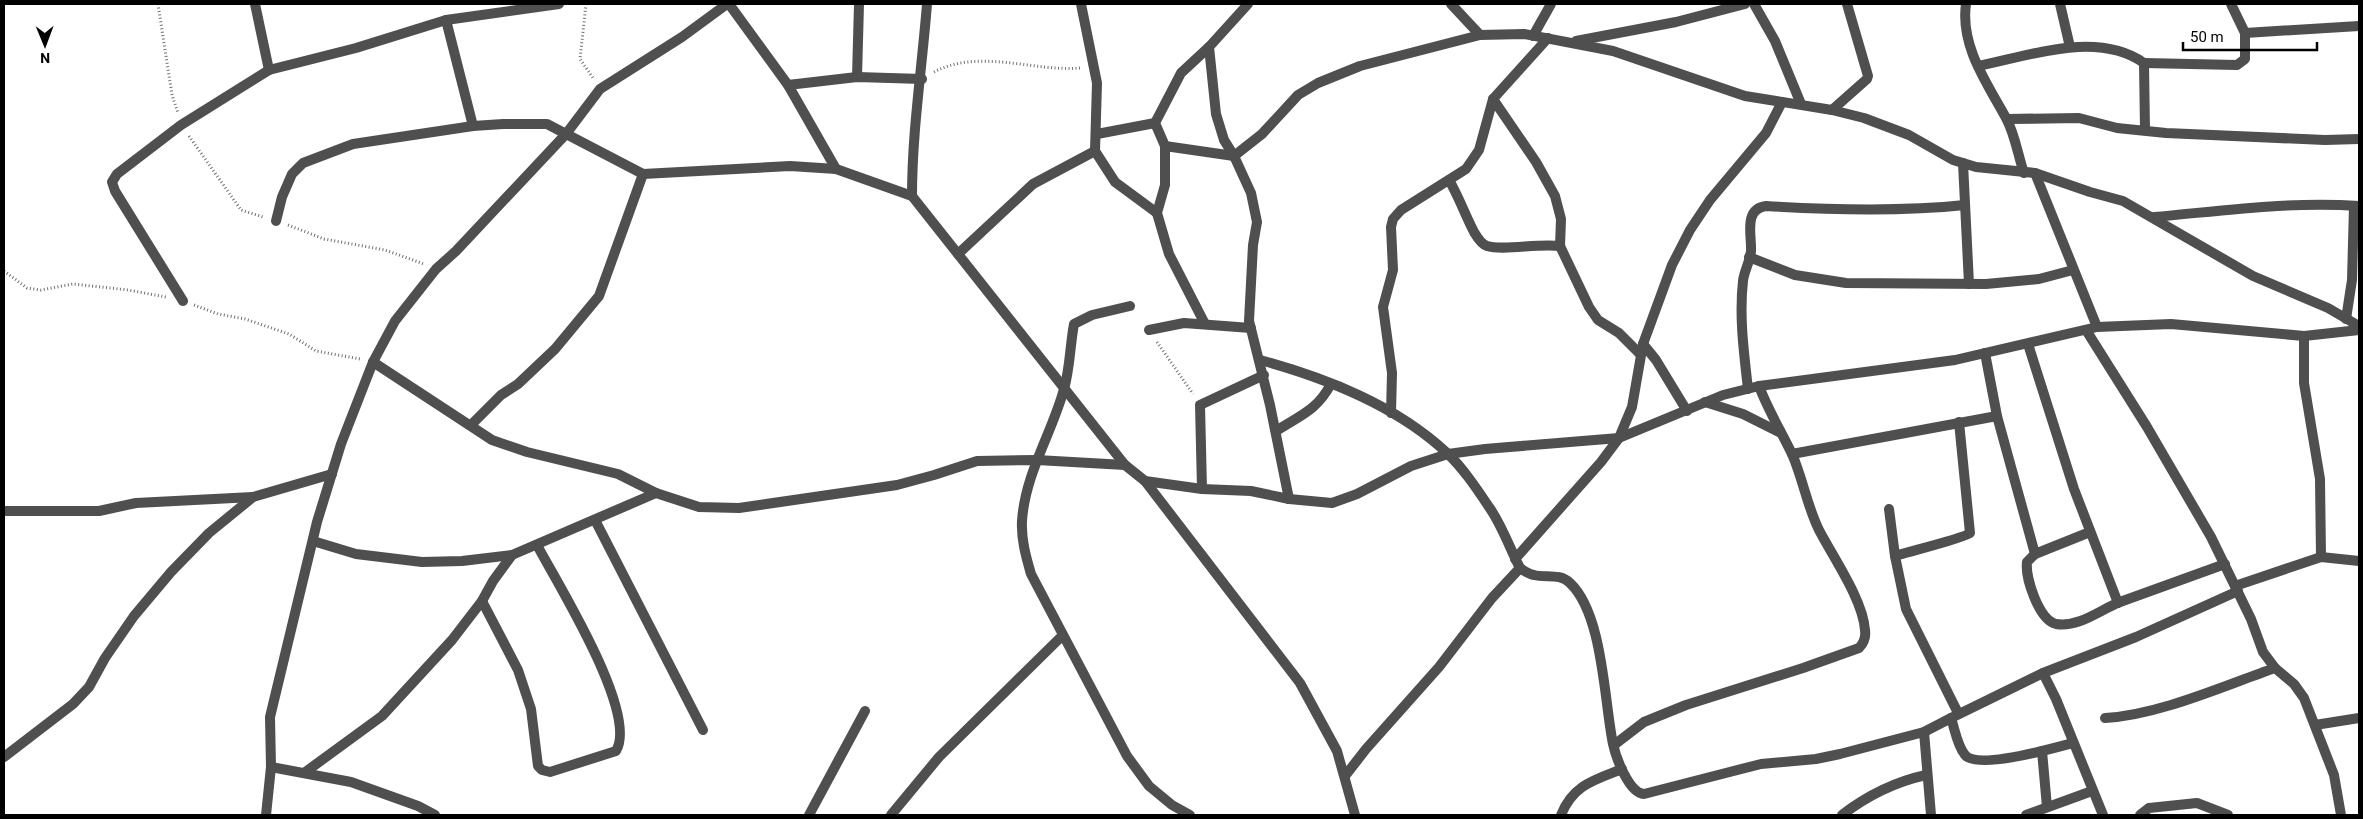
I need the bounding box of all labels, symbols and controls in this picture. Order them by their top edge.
north arrow [20,20,70,70]
scale bar [2183,20,2317,52]
text: 50 m [2190,28,2224,46]
text: N [40,50,50,66]

